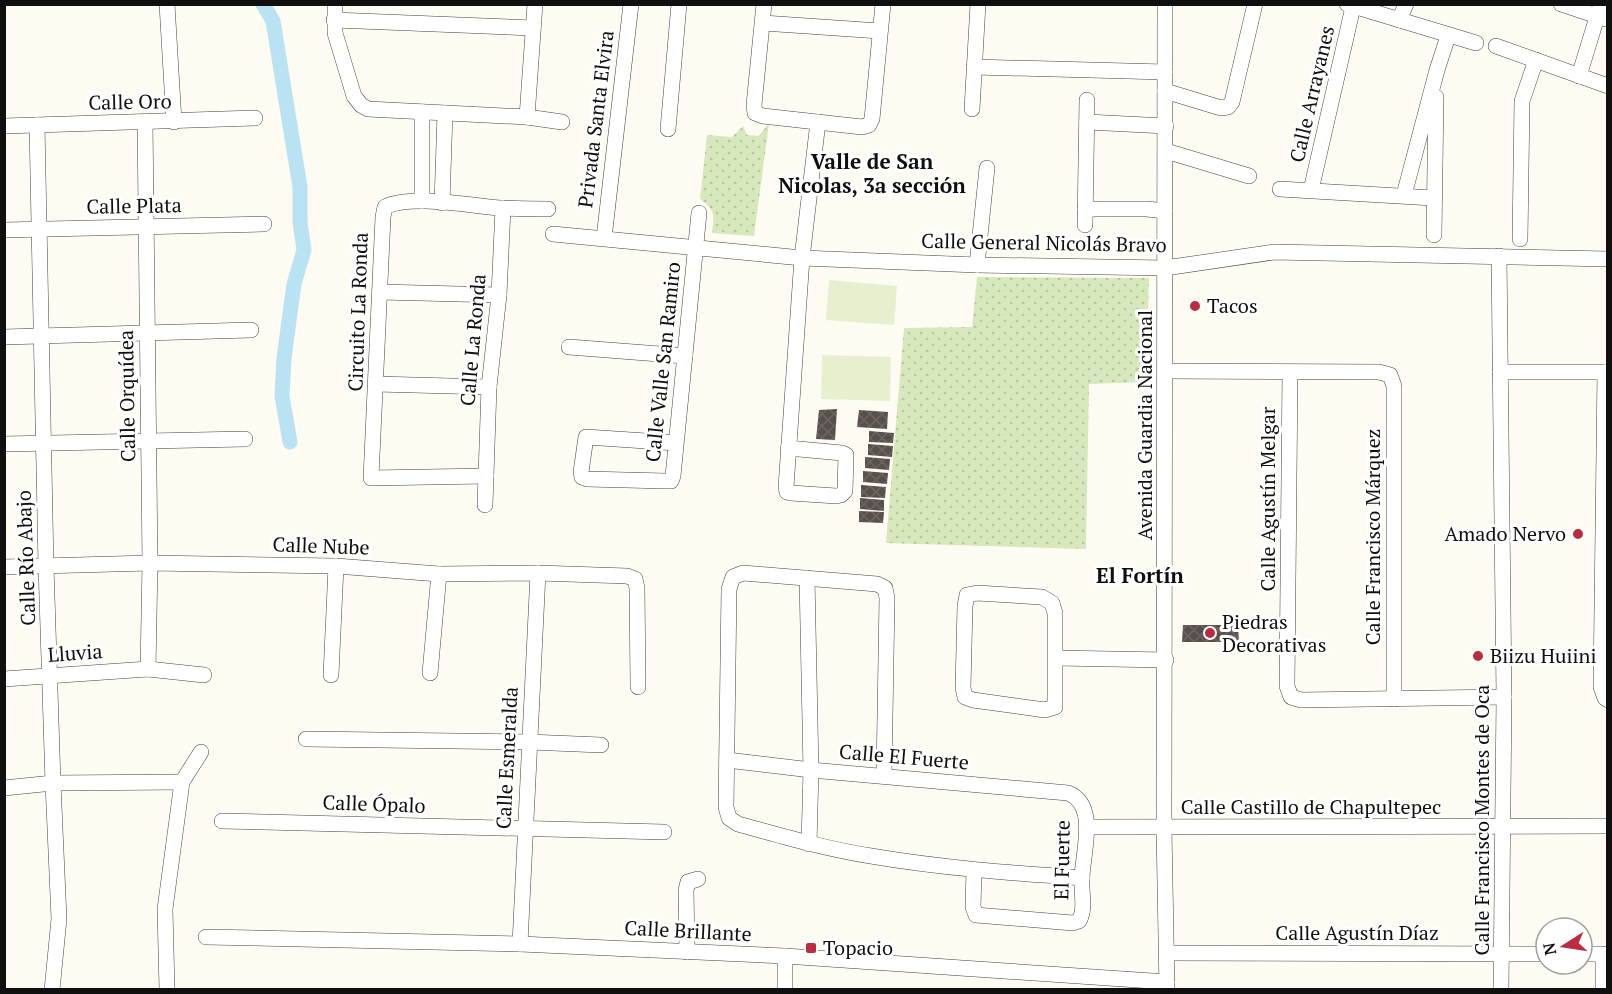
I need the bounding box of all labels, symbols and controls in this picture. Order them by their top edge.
street label: Calle Arrayanes [1283,23,1340,165]
street label: Privada Santa Elvira [571,29,620,209]
street label: Calle Oro [88,87,172,116]
district label: Valle de San Nicolas, 3a sección [778,147,966,199]
street label: Calle Plata [86,191,182,220]
street label: Calle General Nicolás Bravo [921,227,1167,258]
street label: Circuito La Ronda [341,232,374,392]
street label: Calle Valle San Ramiro [639,261,686,463]
street label: Calle La Ronda [453,273,492,407]
place label: Tacos [1207,292,1258,319]
marker: Tacos [1188,299,1202,313]
street label: Avenida Guardia Nacional [1131,310,1158,540]
street label: Calle Orquídea [112,330,141,462]
street label: Calle Agustín Melgar [1254,406,1281,592]
street label: Calle Francisco Márquez [1359,429,1386,645]
street label: Calle Río Abajo [10,490,41,626]
place label: Amado Nervo [1444,520,1566,547]
marker: Amado Nervo [1571,527,1585,541]
street label: Calle Nube [272,530,370,561]
district label: El Fortín [1096,561,1184,589]
place label: Piedras Decorativas [1222,608,1326,658]
marker: Piedras Decorativas [1203,626,1217,640]
street label: Lluvia [47,637,103,668]
place label: Biizu Huiini [1490,642,1596,669]
marker: Biizu Huiini [1471,649,1485,663]
street label: Calle Francisco Montes de Oca [1468,685,1495,955]
street label: Calle Esmeralda [489,686,524,830]
street label: Calle El Fuerte [838,737,970,776]
street label: Calle Ópalo [322,788,426,819]
street label: Calle Castillo de Chapultepec [1181,793,1441,820]
street label: El Fuerte [1047,820,1076,900]
street label: Calle Brillante [624,914,752,947]
north arrow [1534,916,1594,976]
street label: Calle Agustín Díaz [1275,919,1439,946]
place label: Topacio [823,934,893,961]
marker: Topacio [804,941,818,955]
text: N [1537,941,1561,957]

